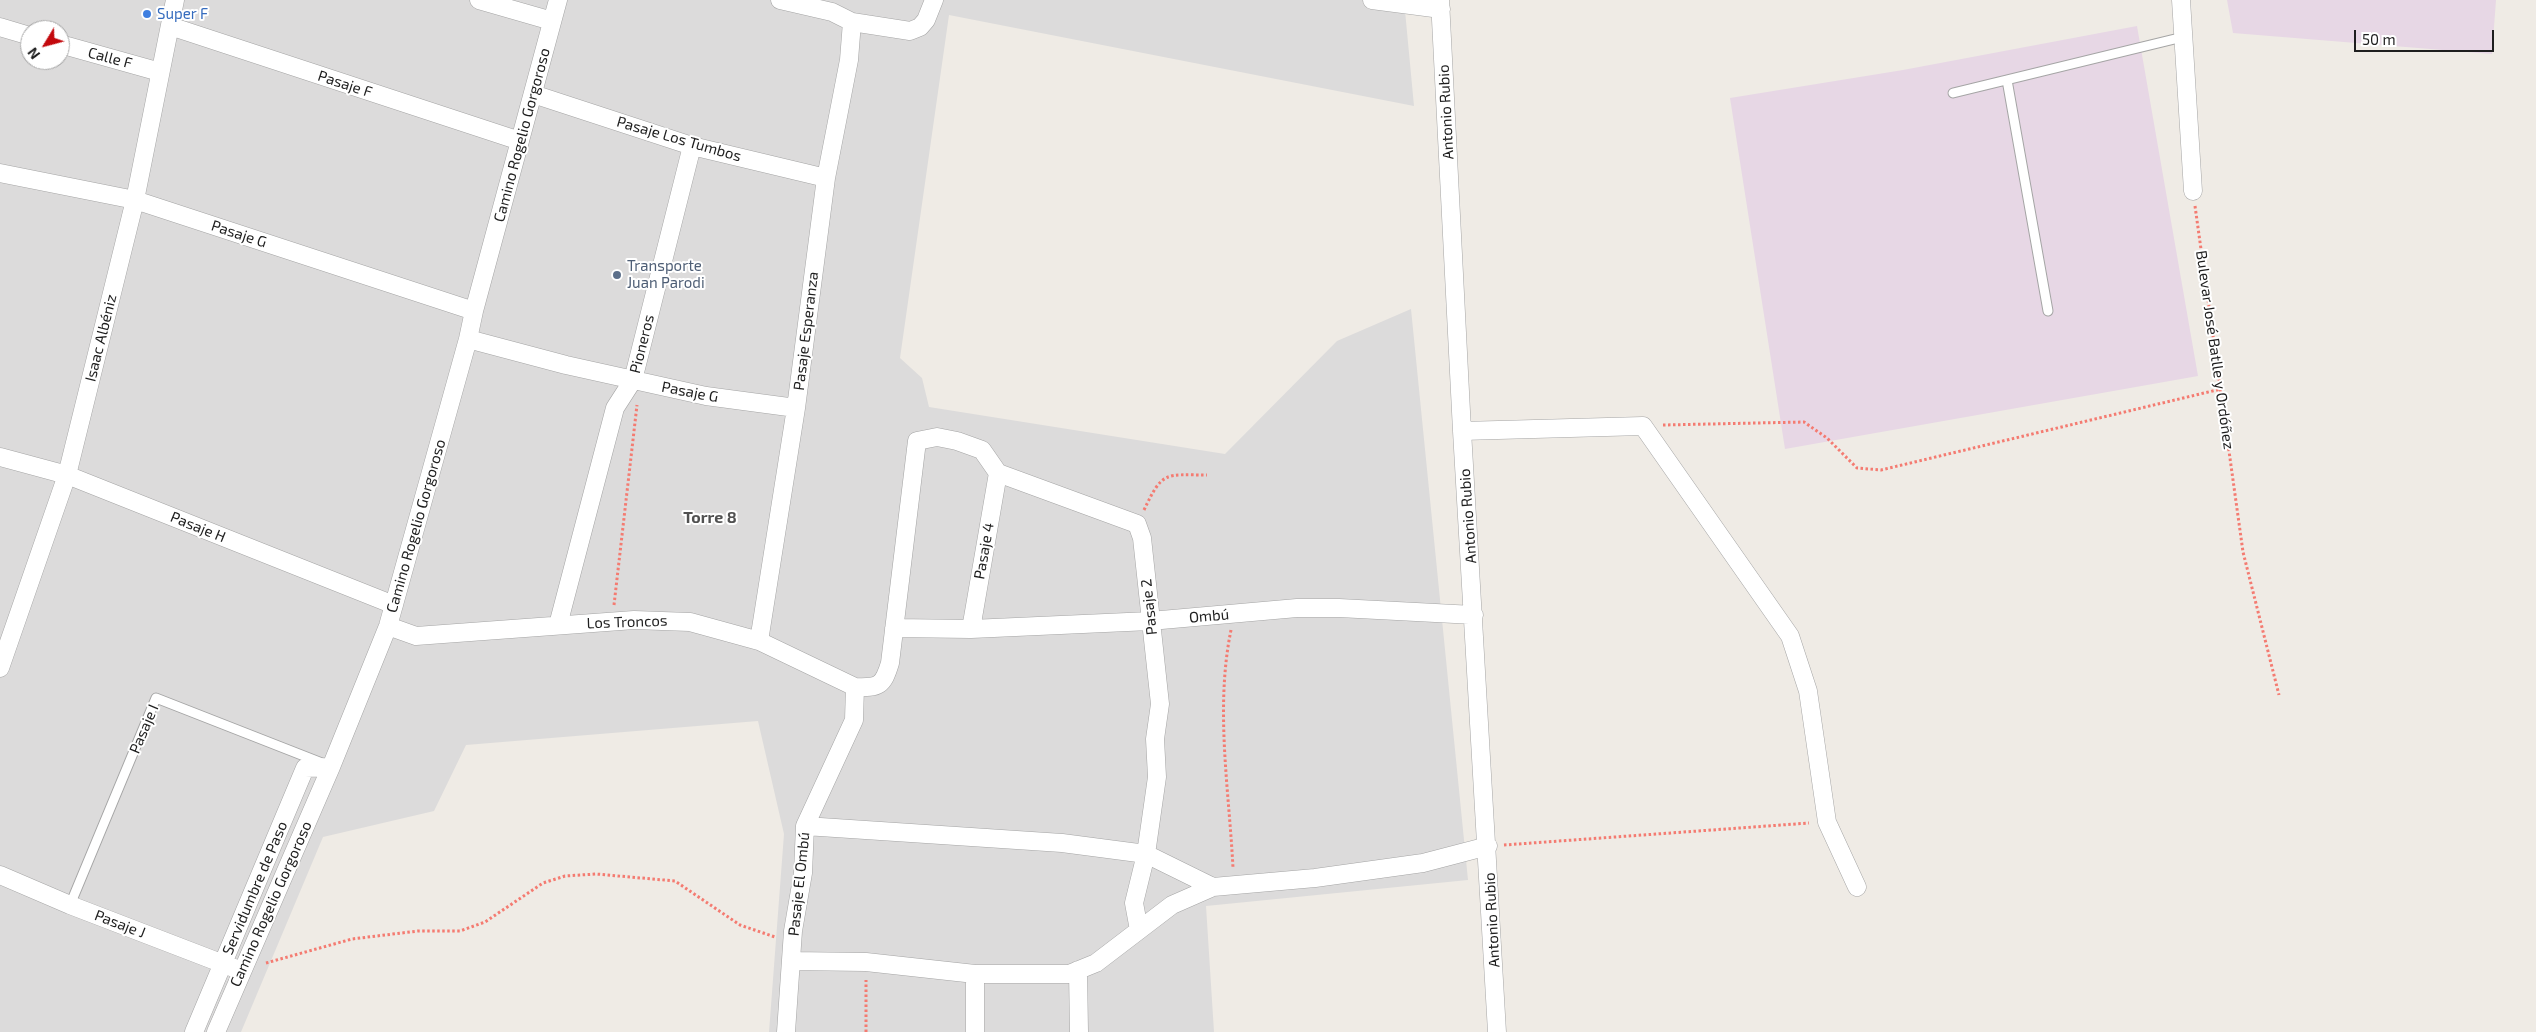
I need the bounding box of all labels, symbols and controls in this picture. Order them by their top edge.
place label: Super F [157,5,208,23]
marker: Super F [141,8,153,20]
north arrow [20,20,70,70]
scale bar [2356,20,2496,52]
text: 50 m [2362,30,2396,48]
street label: Calle F [86,43,134,73]
text: N [24,45,43,63]
street label: Camino Rogelio Gorgoroso [490,46,554,224]
street label: Antonio Rubio [1435,64,1457,160]
street label: Pasaje F [316,67,374,101]
street label: Pasaje Los Tumbos [615,113,743,165]
street label: Pasaje G [209,217,269,251]
street label: Bulevar José Batlle y Ordóñez [2192,249,2238,451]
place label: Transporte Juan Parodi [627,257,705,292]
marker: Transporte Juan Parodi [611,269,623,281]
street label: Pasaje Esperanza [790,271,822,391]
street label: Isaac Albéniz [81,293,121,383]
street label: Pioneros [626,313,658,375]
street label: Pasaje G [660,378,720,406]
street label: Camino Rogelio Gorgoroso [383,437,449,615]
street label: Antonio Rubio [1456,468,1480,564]
street label: Pasaje H [168,508,228,546]
district label: Torre 8 [683,508,737,528]
street label: Pasaje 4 [970,521,998,581]
street label: Pasaje 2 [1137,578,1161,636]
street label: Ombú [1188,605,1230,627]
street label: Los Troncos [586,612,668,632]
street label: Pasaje I [126,702,162,756]
street label: Servidumbre de Paso [219,818,291,958]
street label: Camino Rogelio Gorgoroso [226,818,316,990]
street label: Pasaje El Ombú [785,831,813,937]
street label: Antonio Rubio [1481,872,1503,968]
street label: Pasaje J [92,906,148,942]

